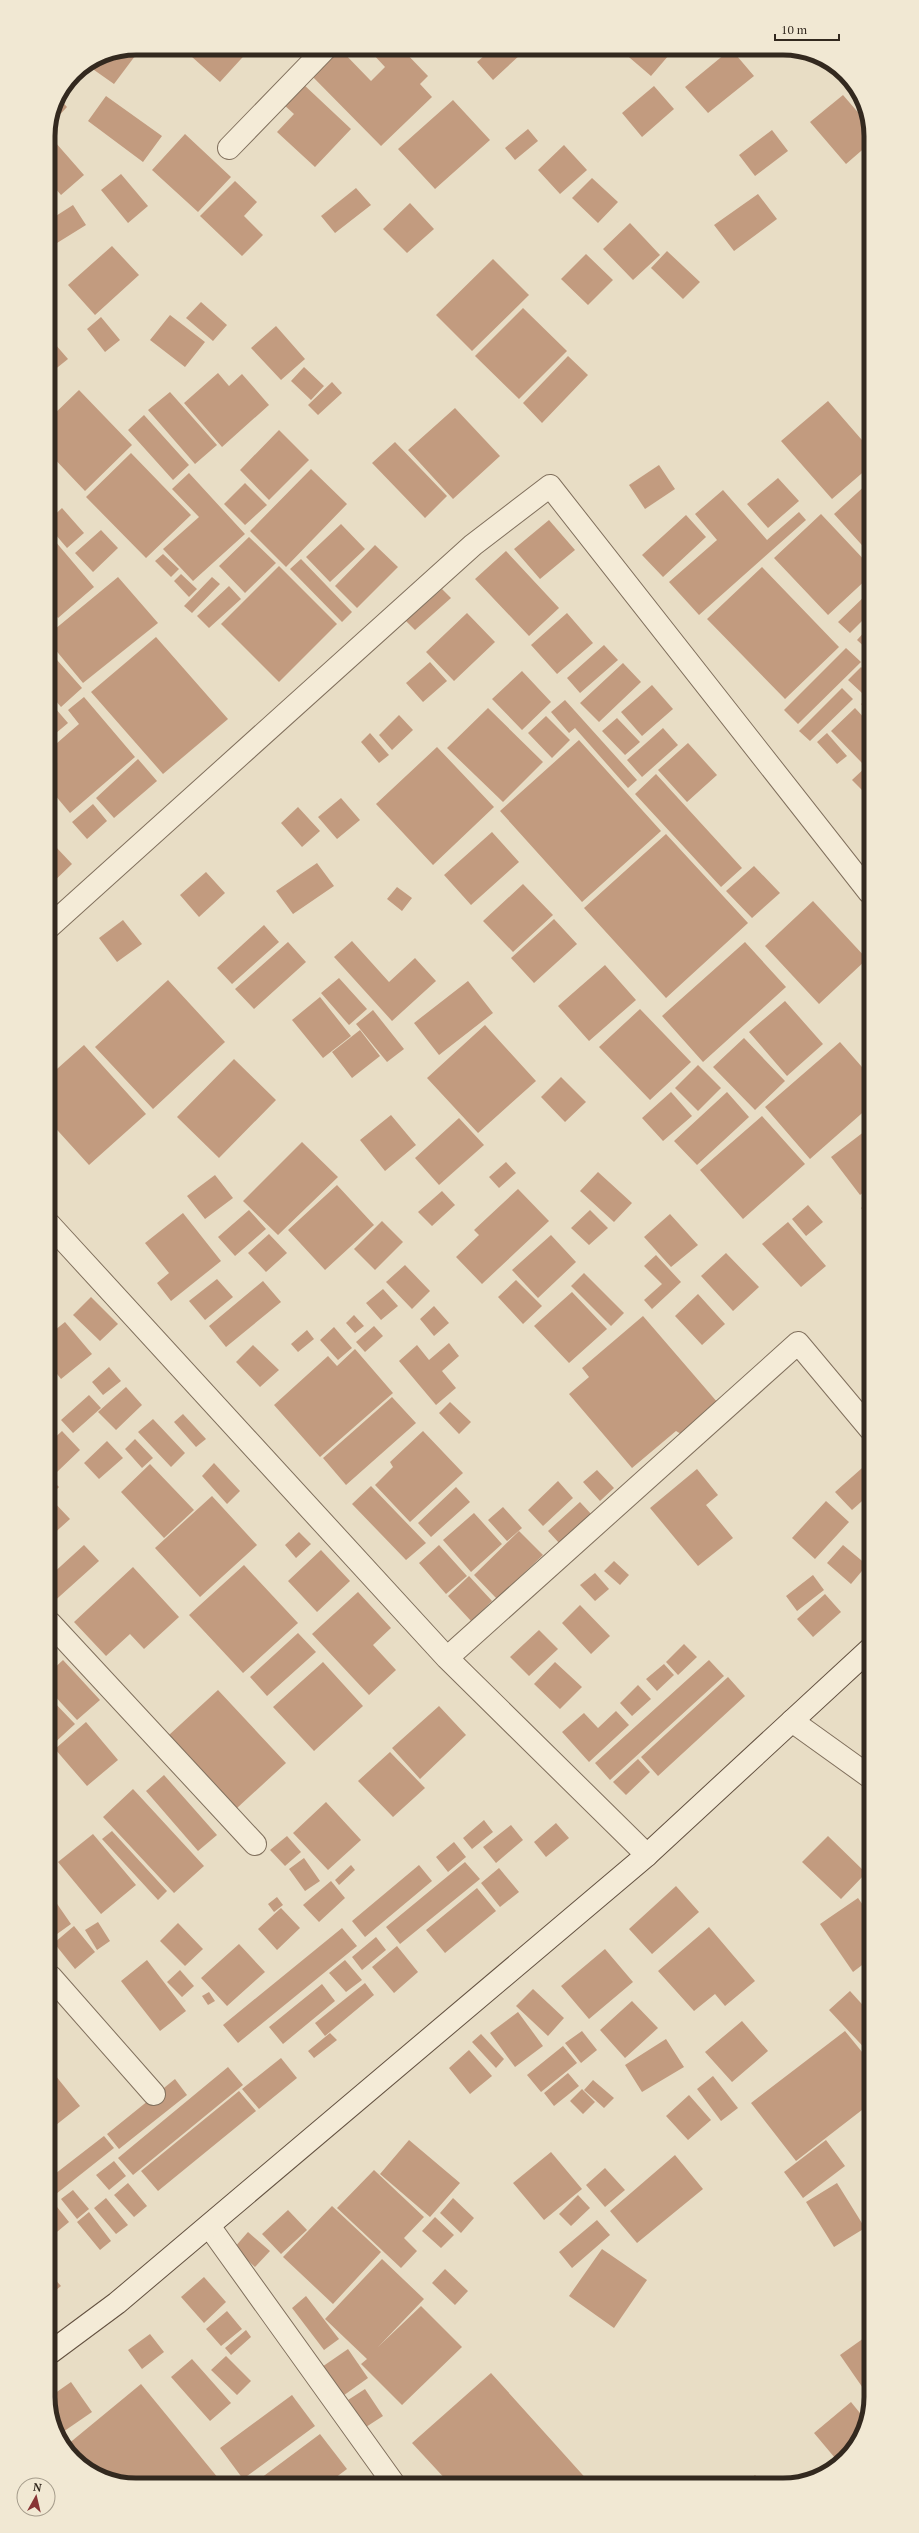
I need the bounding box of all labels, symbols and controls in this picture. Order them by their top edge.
scale bar [775,16,839,42]
text: 10 m [781,22,808,37]
north arrow [16,2477,56,2517]
text: N [32,2480,43,2495]

